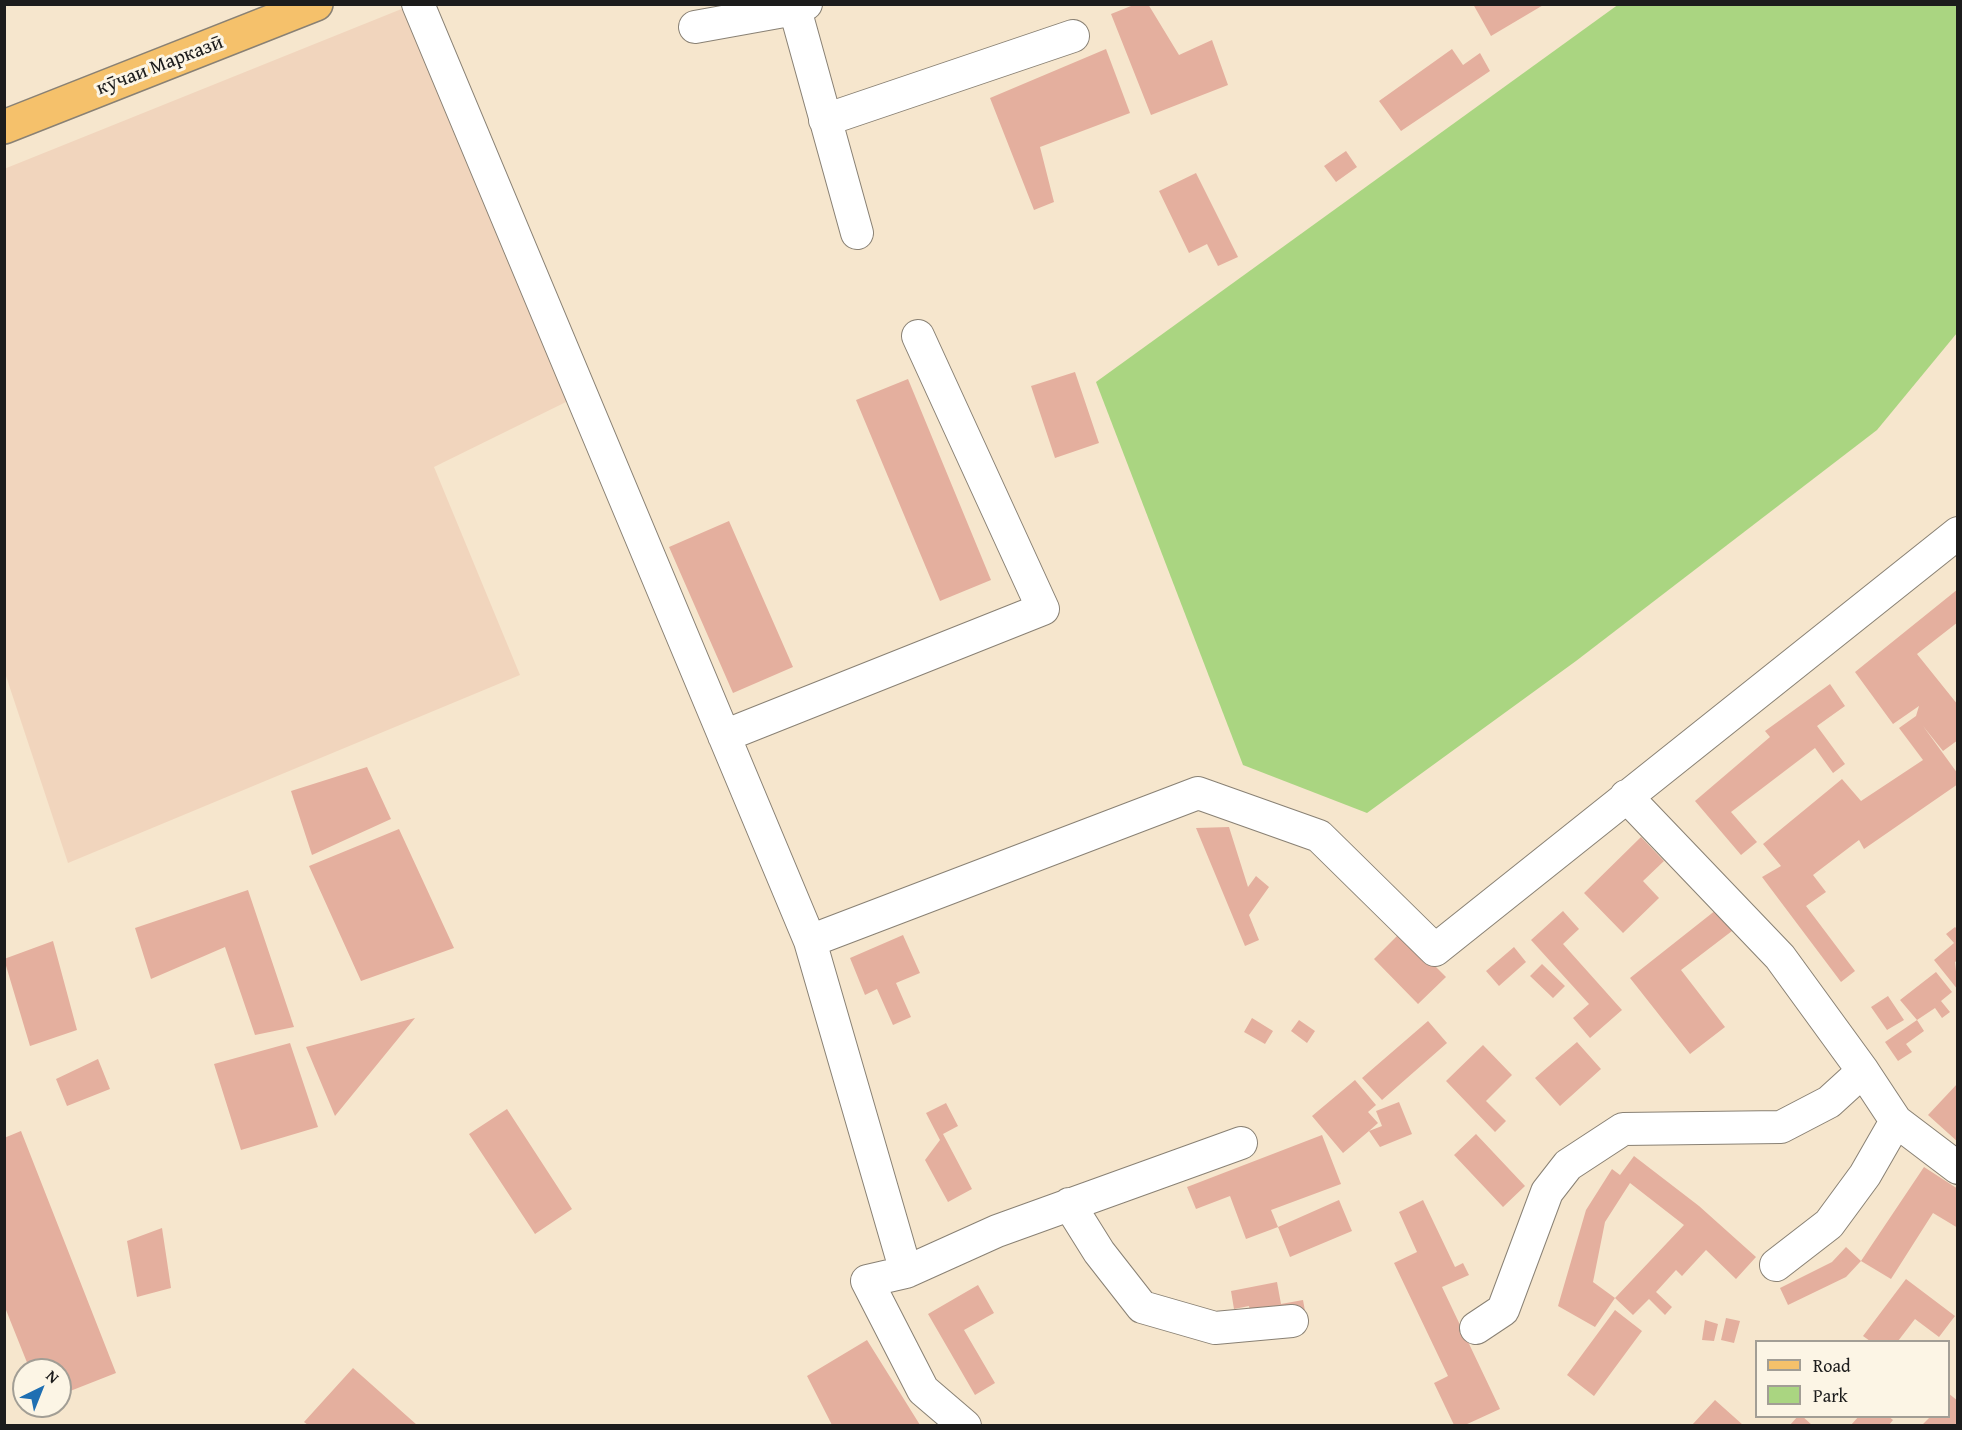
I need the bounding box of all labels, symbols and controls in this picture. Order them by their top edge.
street label: кӯчаи Марказӣ [93,31,227,101]
legend [1755,1340,1950,1418]
text: Road [1813,1352,1851,1379]
north arrow [12,1358,72,1418]
text: N [41,1364,65,1389]
text: Park [1813,1382,1848,1409]

